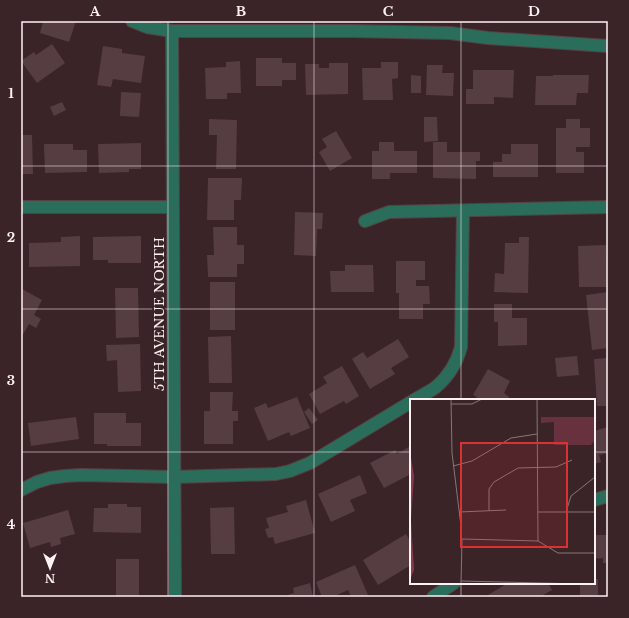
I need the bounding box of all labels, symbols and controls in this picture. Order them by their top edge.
text: A [89,3,101,20]
text: B [236,3,246,20]
text: C [383,3,394,20]
text: D [528,3,540,20]
text: 1 [8,85,14,102]
text: 2 [7,229,15,246]
street label: 5TH AVENUE NORTH [151,237,168,391]
text: 3 [7,372,15,389]
inset map [410,399,595,584]
text: 4 [7,516,16,533]
north arrow [30,548,70,588]
text: N [44,571,55,585]

